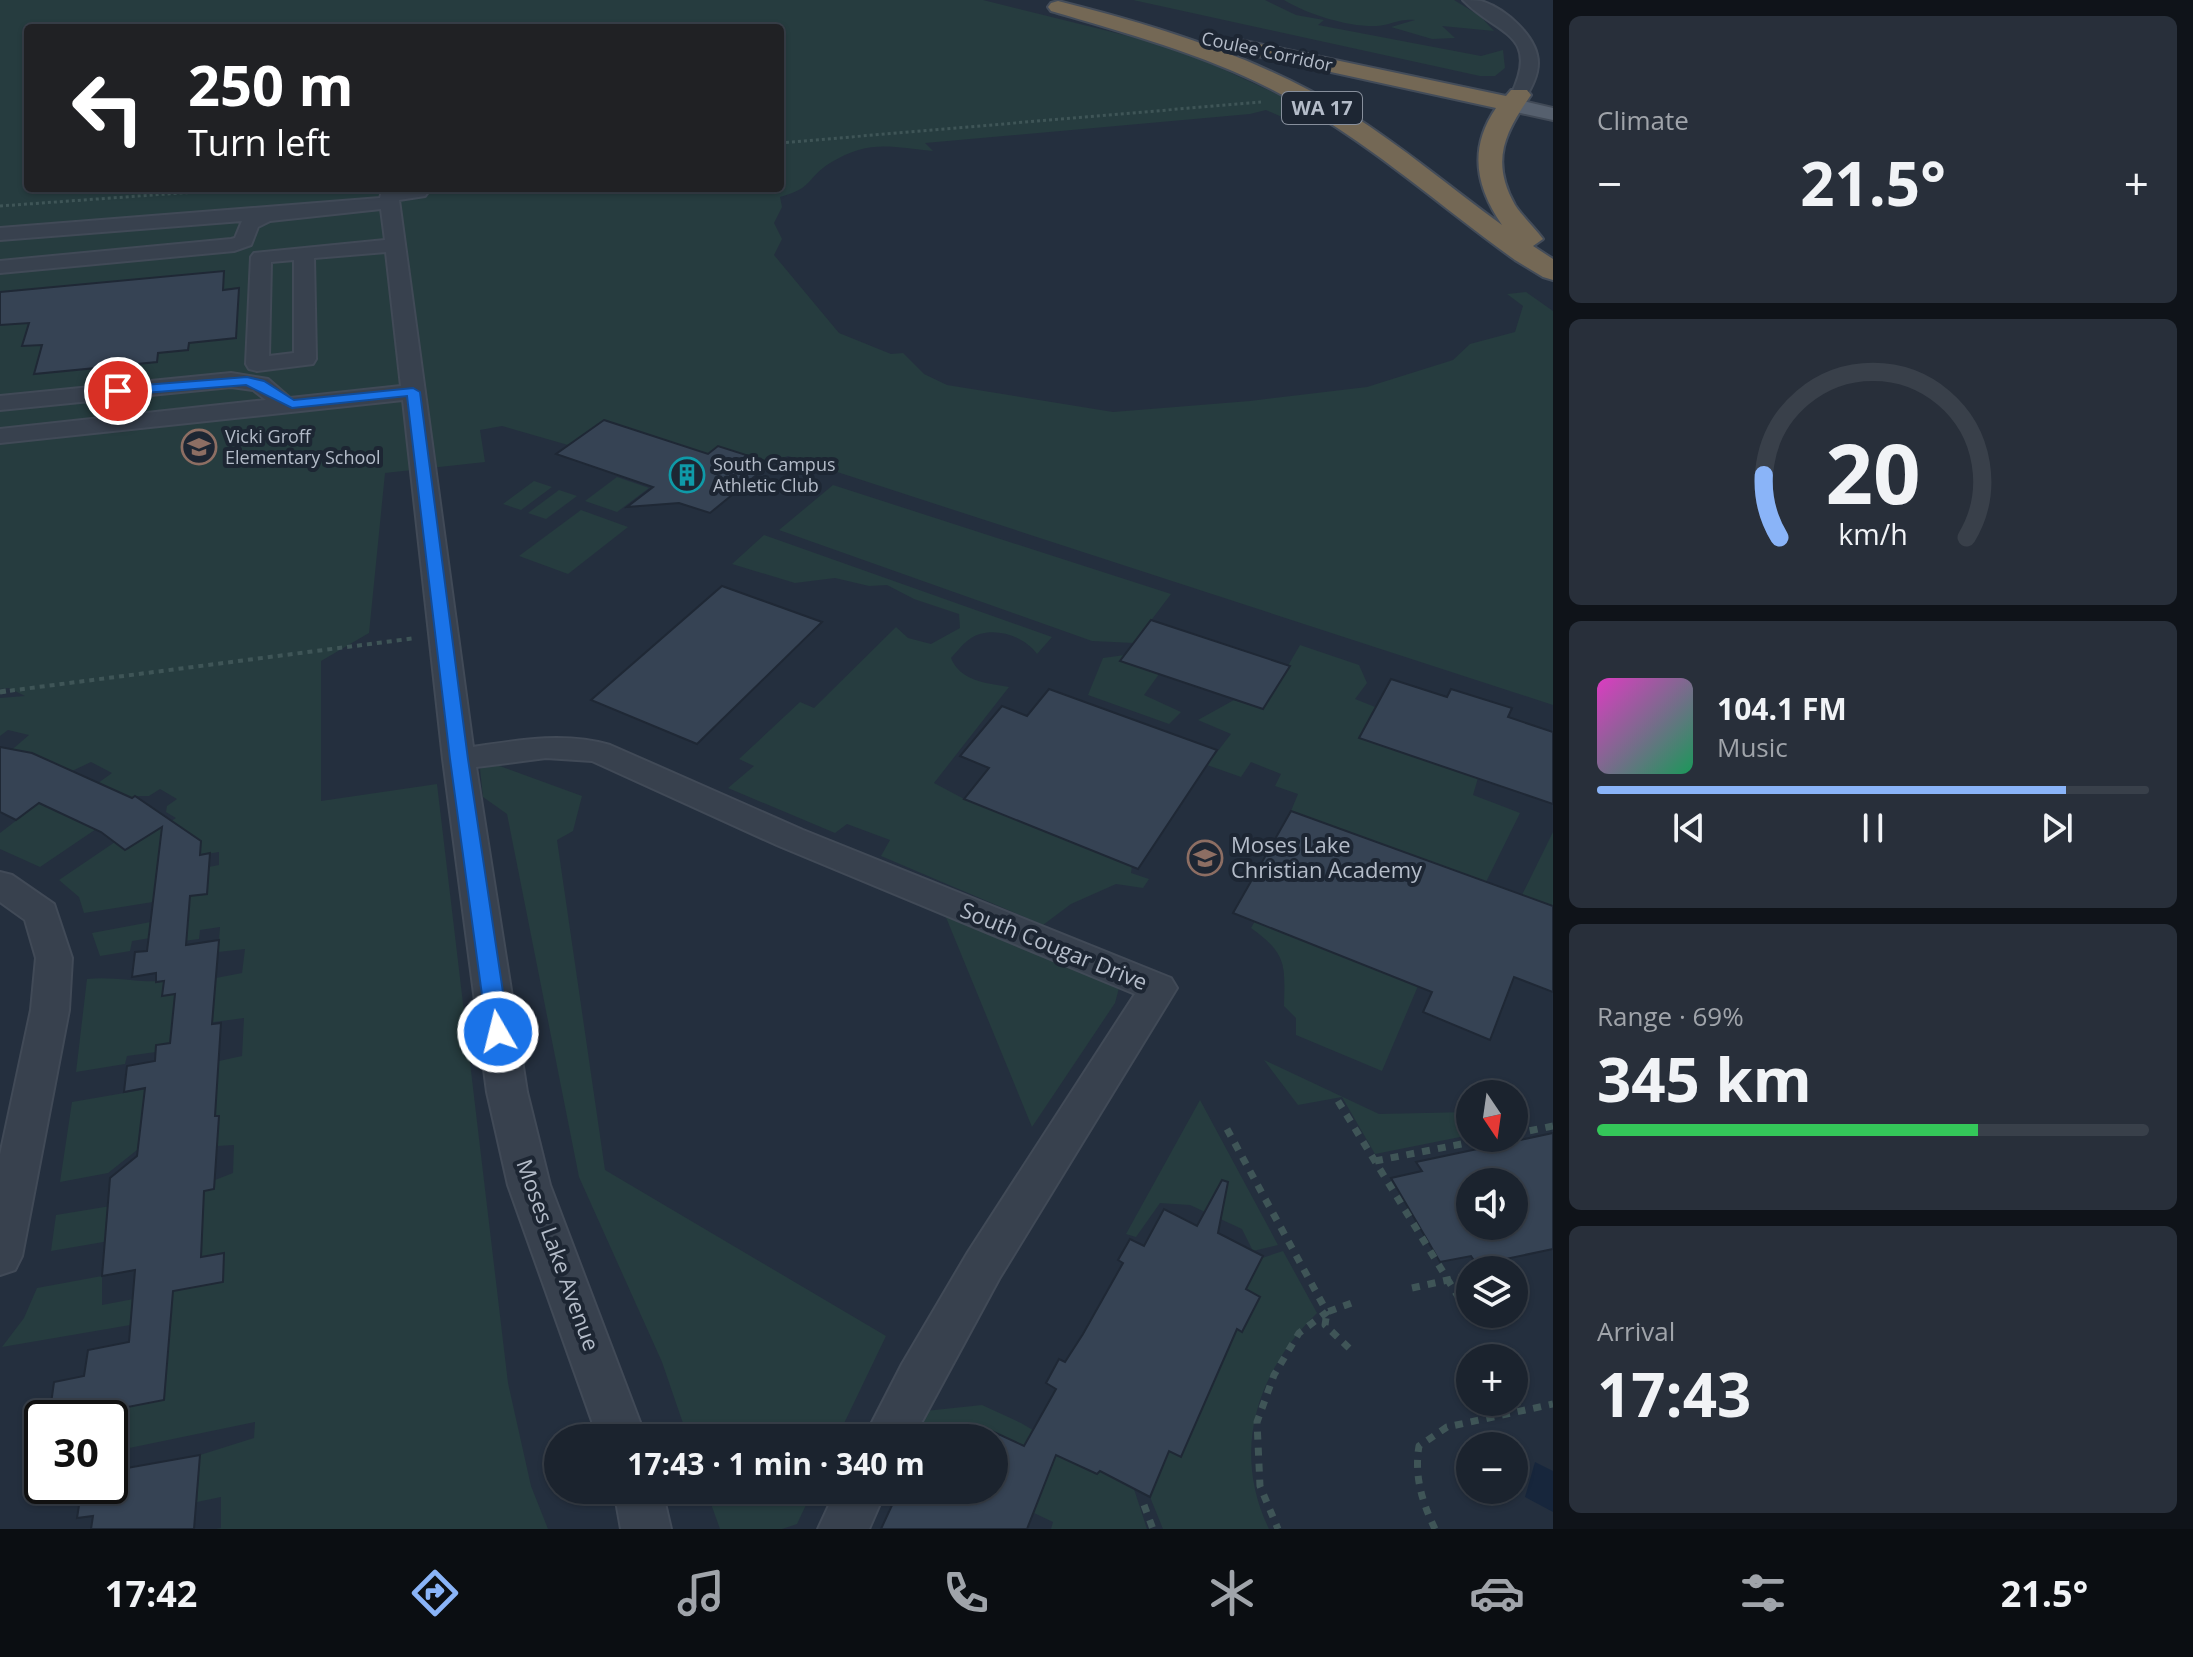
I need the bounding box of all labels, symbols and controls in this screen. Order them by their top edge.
street label: Coulee Corridor [1200,25,1336,77]
text: 250 m [188,46,354,122]
icon: left [56,56,160,160]
road number: WA 17 [1282,92,1362,124]
text: Climate [1597,102,1689,138]
text: Turn left [188,118,330,167]
text: 21.5° [1800,142,1946,224]
text: − [1597,153,1622,213]
text: + [2124,153,2149,213]
pin [84,357,152,425]
icon: arrive [96,369,140,413]
text: 20 [1825,414,1921,527]
place label: Vicki Groff Elementary School [225,424,381,469]
school or university icon: Vicki Groff Elementary School [180,428,218,466]
place label: South Campus Athletic Club [713,452,836,497]
building icon: South Campus Athletic Club [668,456,706,494]
text: km/h [1838,514,1908,553]
text: 104.1 FM [1717,688,1847,729]
text: Music [1717,729,1788,765]
icon: previous [1667,806,1711,850]
icon: pause [1851,806,1895,850]
icon: next [2035,806,2079,850]
place label: Moses Lake Christian Academy [1231,829,1423,884]
school or university icon: Moses Lake Christian Academy [1186,839,1224,877]
street label: South Cougar Drive [956,894,1152,996]
position arrow [456,990,540,1074]
text: Range · 69% [1597,998,1744,1034]
text: 345 km [1597,1038,1812,1120]
north arrow [1456,1080,1528,1152]
map controls [1456,1080,1528,1504]
street label: Moses Lake Avenue [510,1155,608,1355]
button: sound [1456,1168,1528,1240]
button: layers [1456,1256,1528,1328]
text: Arrival [1597,1313,1675,1349]
button: + [1456,1344,1528,1416]
text: 17:43 [1597,1353,1751,1435]
speed limit sign: 30 [24,1400,128,1504]
button: − [1456,1432,1528,1504]
text: 17:43 · 1 min · 340 m [627,1443,925,1484]
icon: directions [407,1565,463,1621]
icon: music [673,1565,729,1621]
icon: phone [938,1565,994,1621]
icon: climate [1204,1565,1260,1621]
icon: car [1469,1565,1525,1621]
icon: filters [1735,1565,1791,1621]
text: 17:42 [105,1569,197,1618]
text: 21.5° [2001,1569,2088,1618]

